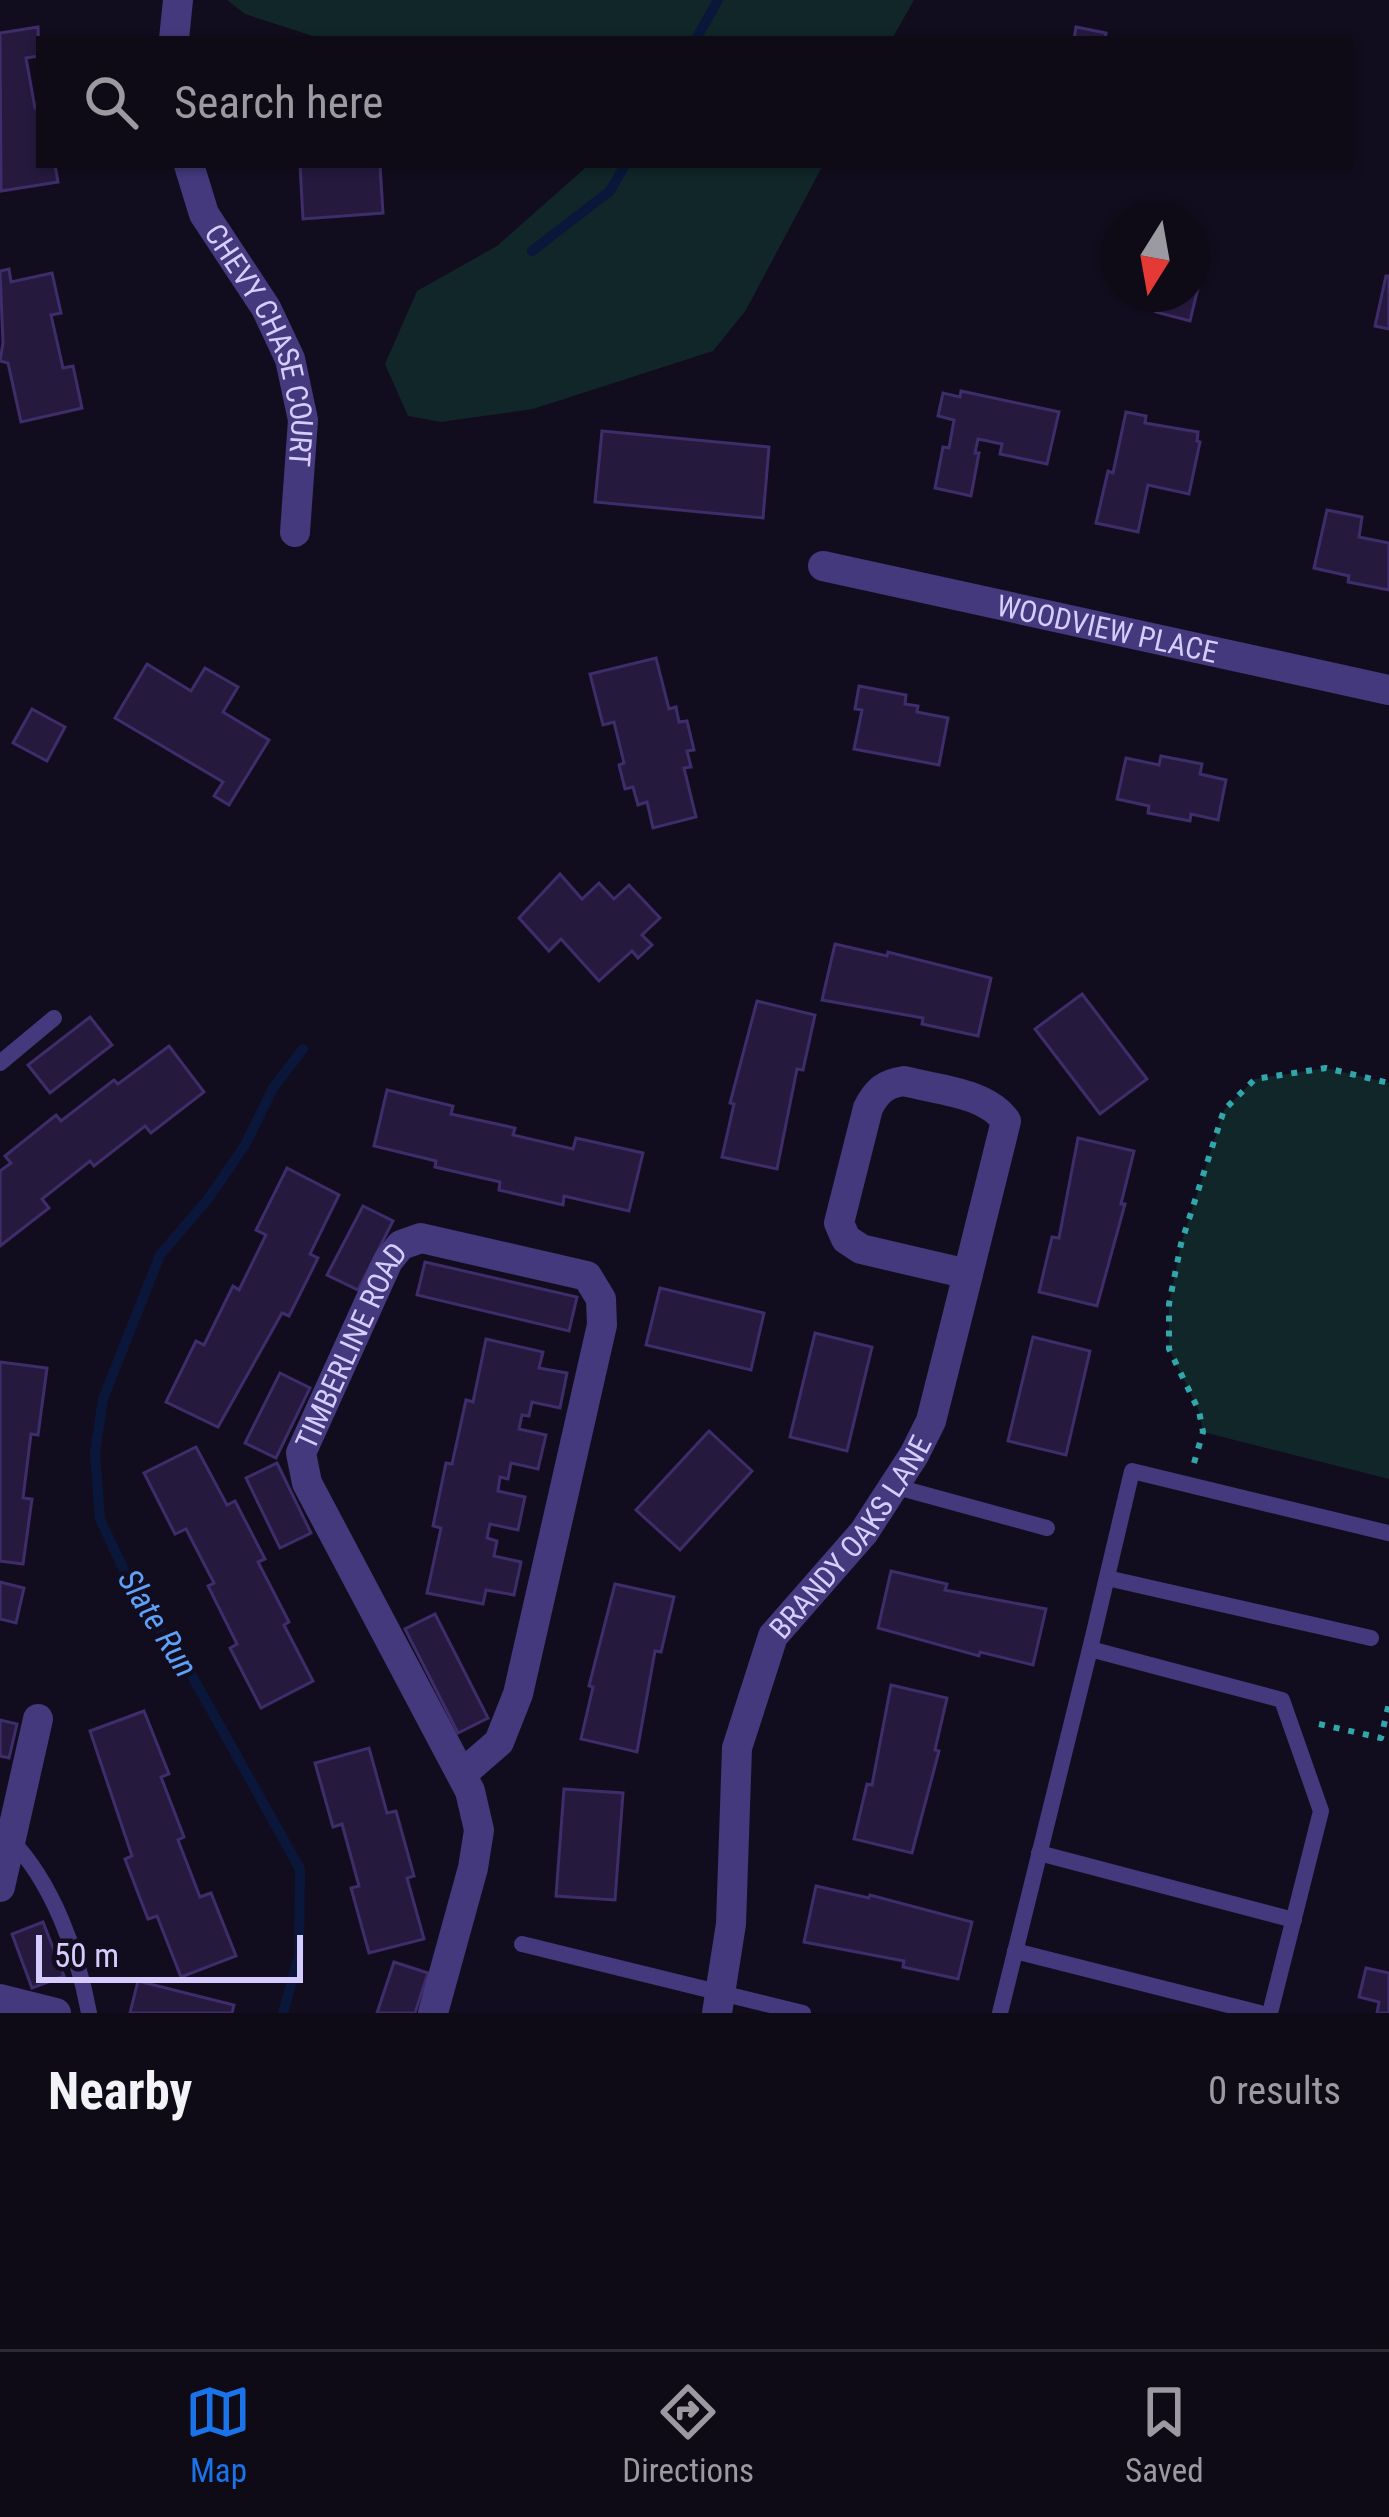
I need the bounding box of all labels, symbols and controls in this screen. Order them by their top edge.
search box [36,36,1353,168]
icon: search [78,69,144,135]
text: Search here [174,76,383,129]
north arrow [1101,204,1209,312]
street label: CHEVY CHASE COURT [198,217,320,468]
street label: WOODVIEW PLACE [994,587,1221,669]
street label: TIMBERLINE ROAD [288,1235,414,1454]
street label: BRANDY OAKS LANE [762,1430,938,1645]
water label: Slate Run [110,1562,206,1684]
scale bar [36,1929,303,1982]
text: 50 m [54,1936,119,1975]
text: Nearby [48,2062,192,2121]
text: 0 results [1208,2068,1341,2114]
tab: Map [185,2379,251,2490]
tab: Directions [622,2379,754,2490]
tab: Saved [1125,2379,1204,2490]

